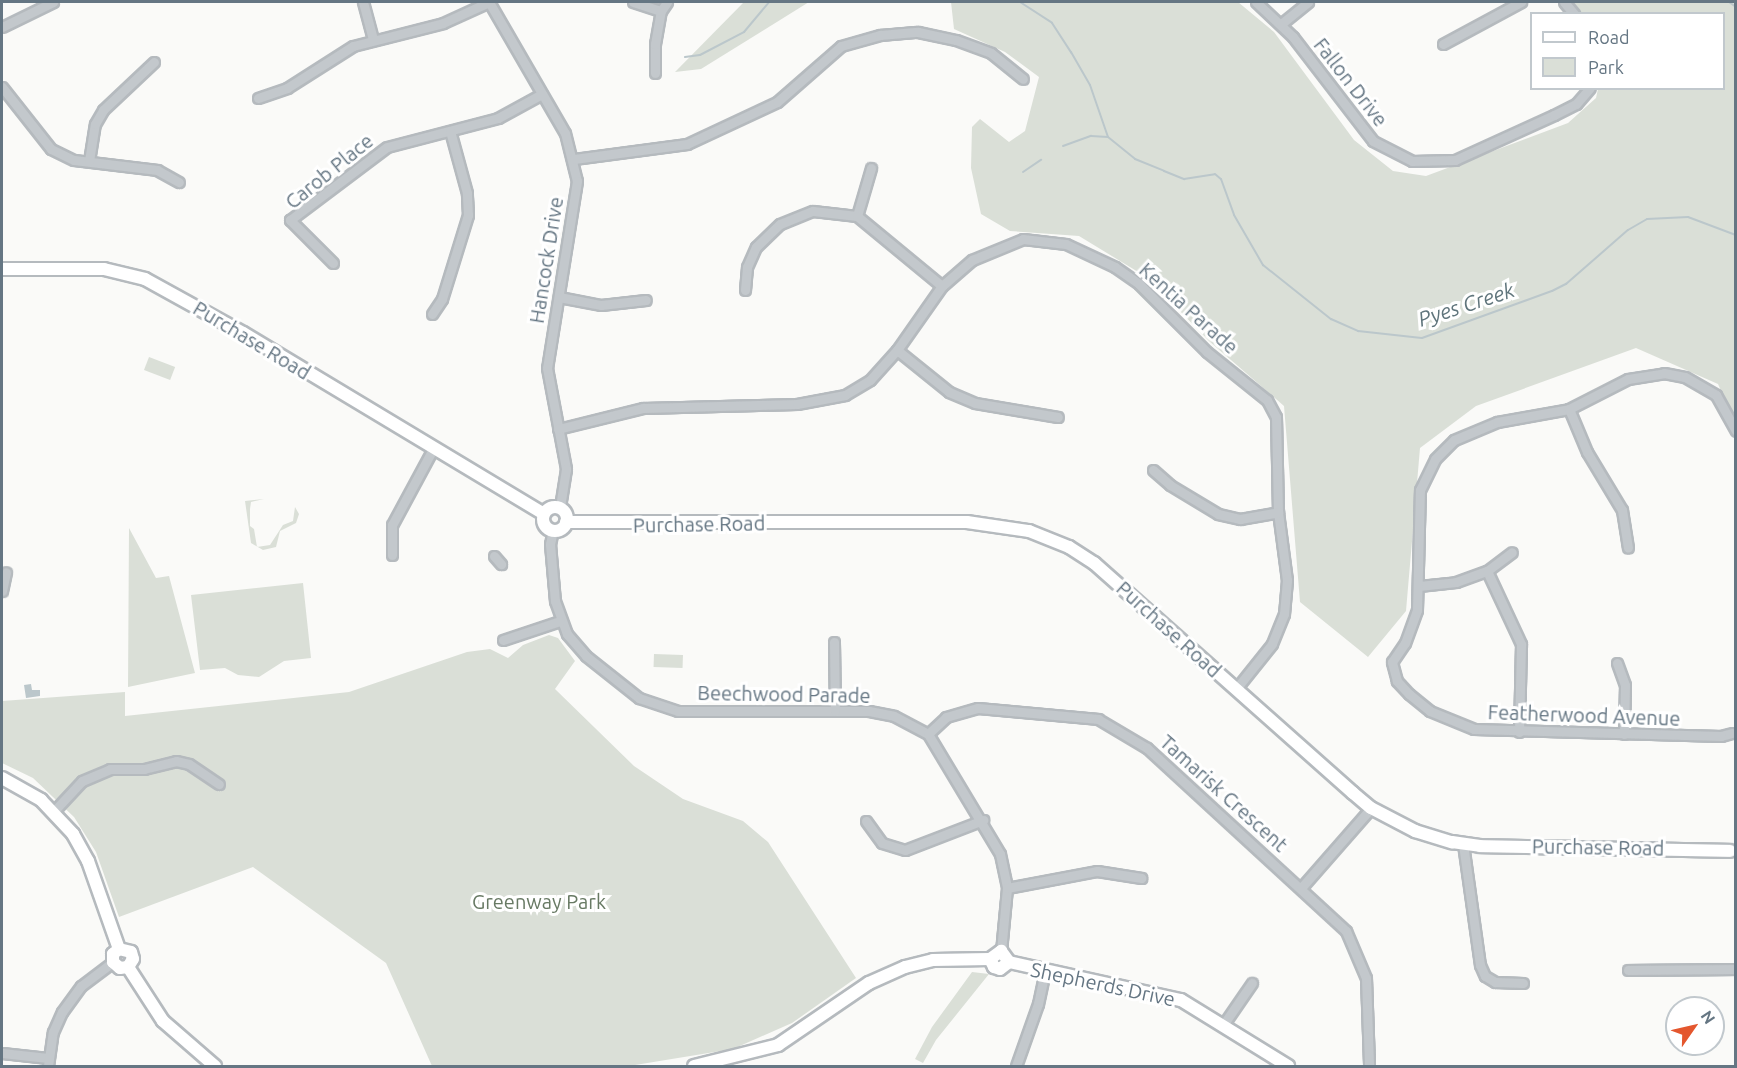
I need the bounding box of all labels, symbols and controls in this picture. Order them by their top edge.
legend [1530,12,1725,90]
text: Road [1588,27,1630,47]
street label: Fallon Drive [1309,33,1393,131]
text: Park [1588,57,1624,77]
street label: Carob Place [280,128,378,214]
street label: Hancock Drive [524,195,568,325]
street label: Kentia Parade [1135,257,1243,359]
water label: Pyes Creek [1415,277,1517,331]
street label: Purchase Road [189,296,315,384]
street label: Purchase Road [633,511,765,537]
street label: Purchase Road [1112,576,1226,682]
street label: Beechwood Parade [697,680,871,708]
street label: Featherwood Avenue [1487,700,1681,730]
street label: Tamarisk Crescent [1155,730,1293,856]
street label: Purchase Road [1532,834,1664,860]
park label: Greenway Park [472,889,606,913]
street label: Shepherds Drive [1029,957,1177,1011]
north arrow [1665,996,1725,1056]
text: N [1697,1007,1719,1027]

